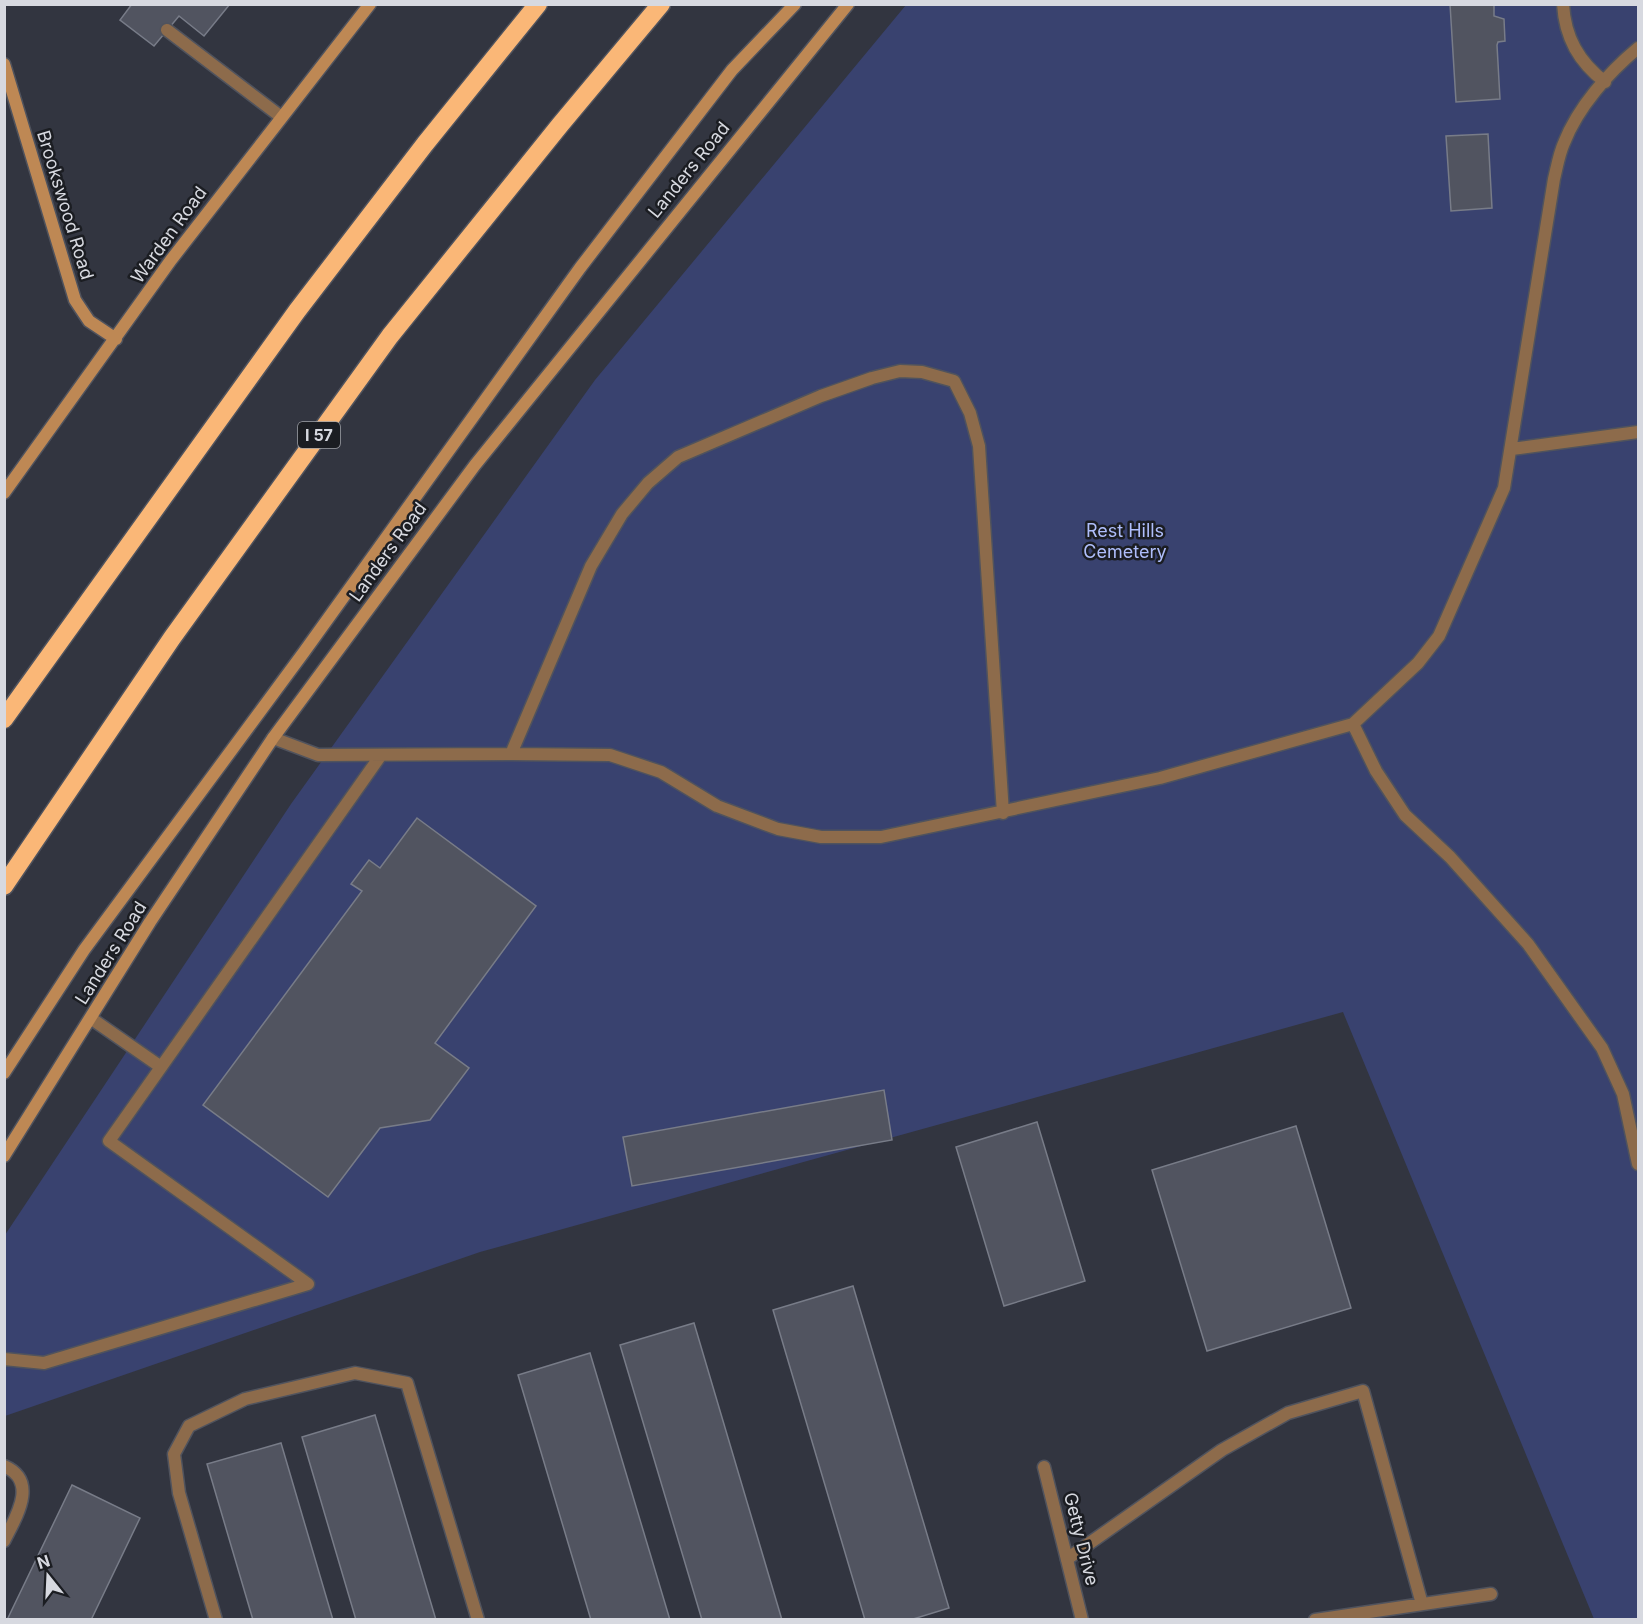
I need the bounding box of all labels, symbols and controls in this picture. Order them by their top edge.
street label: Landers Road [644,118,734,222]
street label: Brookswood Road [33,128,98,282]
street label: Warden Road [127,182,211,287]
road number: I 57 [298,422,340,448]
street label: Landers Road [345,498,431,605]
park label: Rest Hills Cemetery [1083,520,1167,562]
street label: Landers Road [71,897,151,1008]
street label: Getty Drive [1060,1490,1103,1588]
north arrow [18,1546,78,1606]
text: N [34,1550,52,1573]

